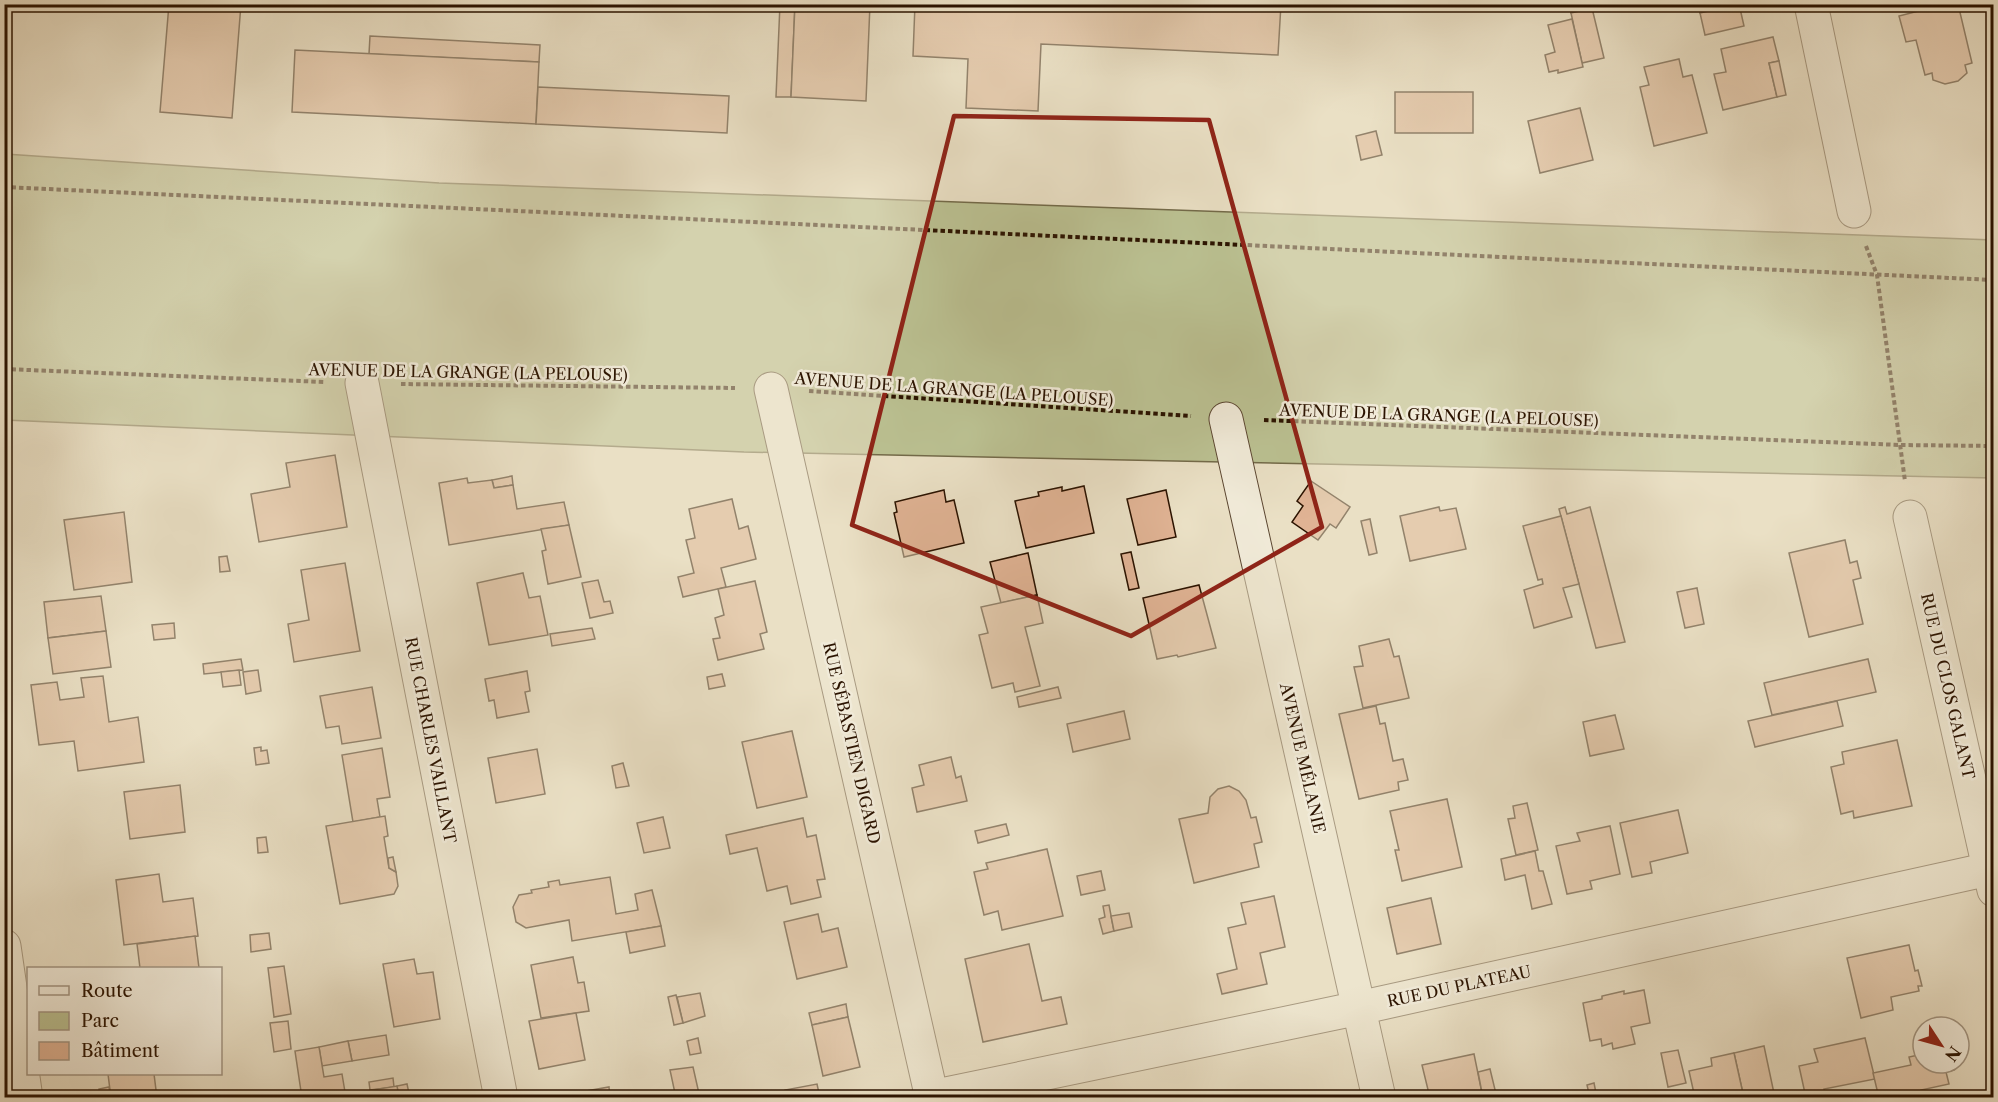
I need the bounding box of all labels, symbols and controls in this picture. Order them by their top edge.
street label: AVENUE DE LA GRANGE (LA PELOUSE) [307,359,628,385]
street label: AVENUE DE LA GRANGE (LA PELOUSE) [793,368,1114,410]
street label: AVENUE DE LA GRANGE (LA PELOUSE) [1278,399,1599,431]
street label: RUE DU CLOS GALANT [1917,591,1979,781]
street label: RUE CHARLES VAILLANT [401,635,461,845]
street label: RUE SÉBASTIEN DIGARD [819,640,885,846]
street label: AVENUE MÉLANIE [1276,680,1330,835]
street label: RUE DU PLATEAU [1385,961,1533,1011]
legend [27,967,222,1075]
text: Route [81,980,133,1002]
text: Parc [81,1010,119,1032]
north arrow [1911,1015,1971,1075]
text: Bâtiment [81,1040,160,1062]
text: N [1941,1042,1965,1065]

